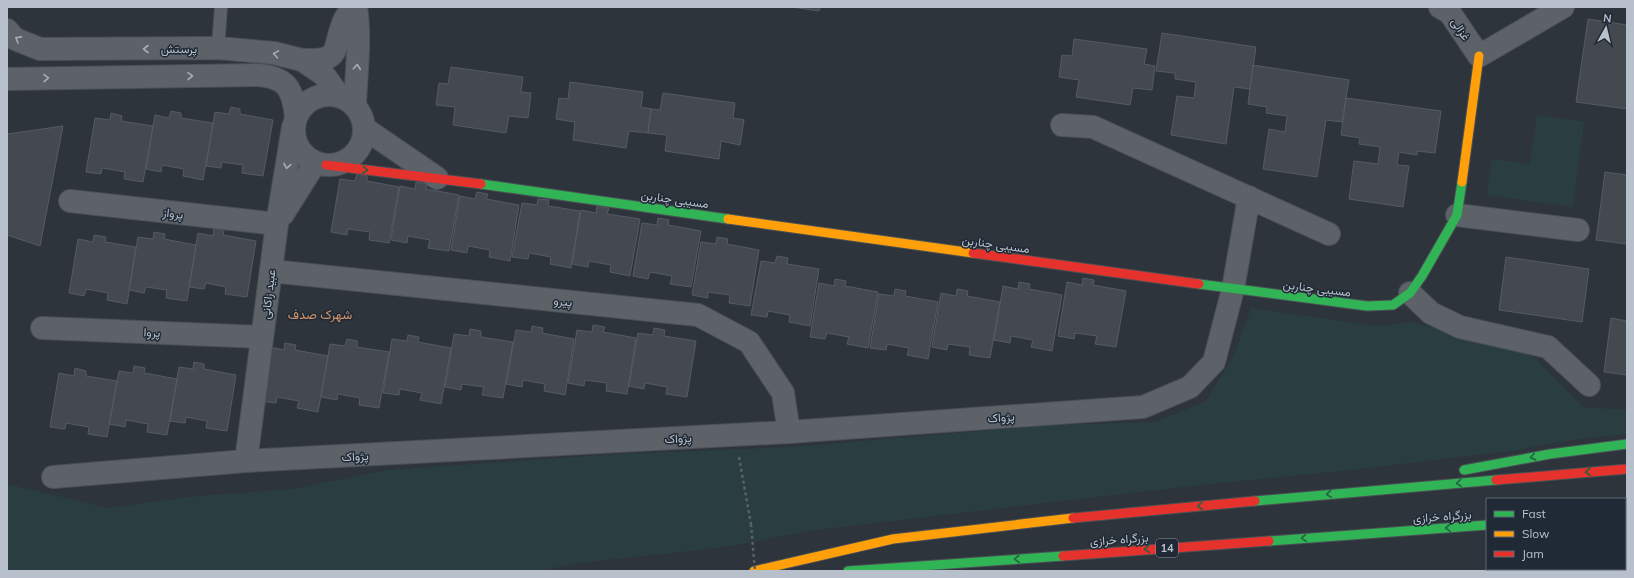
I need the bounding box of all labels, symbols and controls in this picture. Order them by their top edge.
north arrow [1586,8,1626,48]
text: N [1602,11,1612,26]
street label: غزالی [1447,15,1474,44]
one-way arrow [15,37,22,44]
street label: پرستش [161,41,197,57]
one-way arrow [143,44,149,53]
one-way arrow [273,50,279,59]
one-way arrow [352,64,361,70]
one-way arrow [187,72,193,80]
one-way arrow [43,74,49,82]
one-way arrow [283,163,292,169]
one-way arrow [362,165,368,174]
street label: مسیبی چناربن [640,187,710,212]
street label: پرواز [161,204,184,223]
street label: مسیبی چناربن [961,232,1031,257]
street label: عبید زاکانی [258,268,279,320]
street label: مسیبی چناربن [1282,276,1352,301]
street label: پیرو [553,293,573,310]
district label: شهرک صدف [288,306,352,323]
street label: پروا [143,324,161,341]
street label: پژواک [987,409,1015,426]
street label: پژواک [664,430,692,447]
street label: پژواک [341,448,369,465]
one-way arrow [1530,452,1536,461]
one-way arrow [1585,468,1591,477]
one-way arrow [1456,478,1462,487]
one-way arrow [1326,489,1332,498]
legend [1486,498,1626,570]
one-way arrow [1197,501,1203,510]
street label: بزرگراه خرازی [1412,506,1472,527]
text: Fast [1522,506,1546,521]
one-way arrow [1445,523,1451,532]
text: Slow [1522,526,1550,541]
street label: بزرگراه خرازی [1089,529,1149,550]
one-way arrow [1301,534,1307,543]
road number: 14 [1156,539,1178,557]
one-way arrow [1144,545,1150,554]
text: Jam [1522,546,1544,561]
one-way arrow [1014,554,1020,563]

